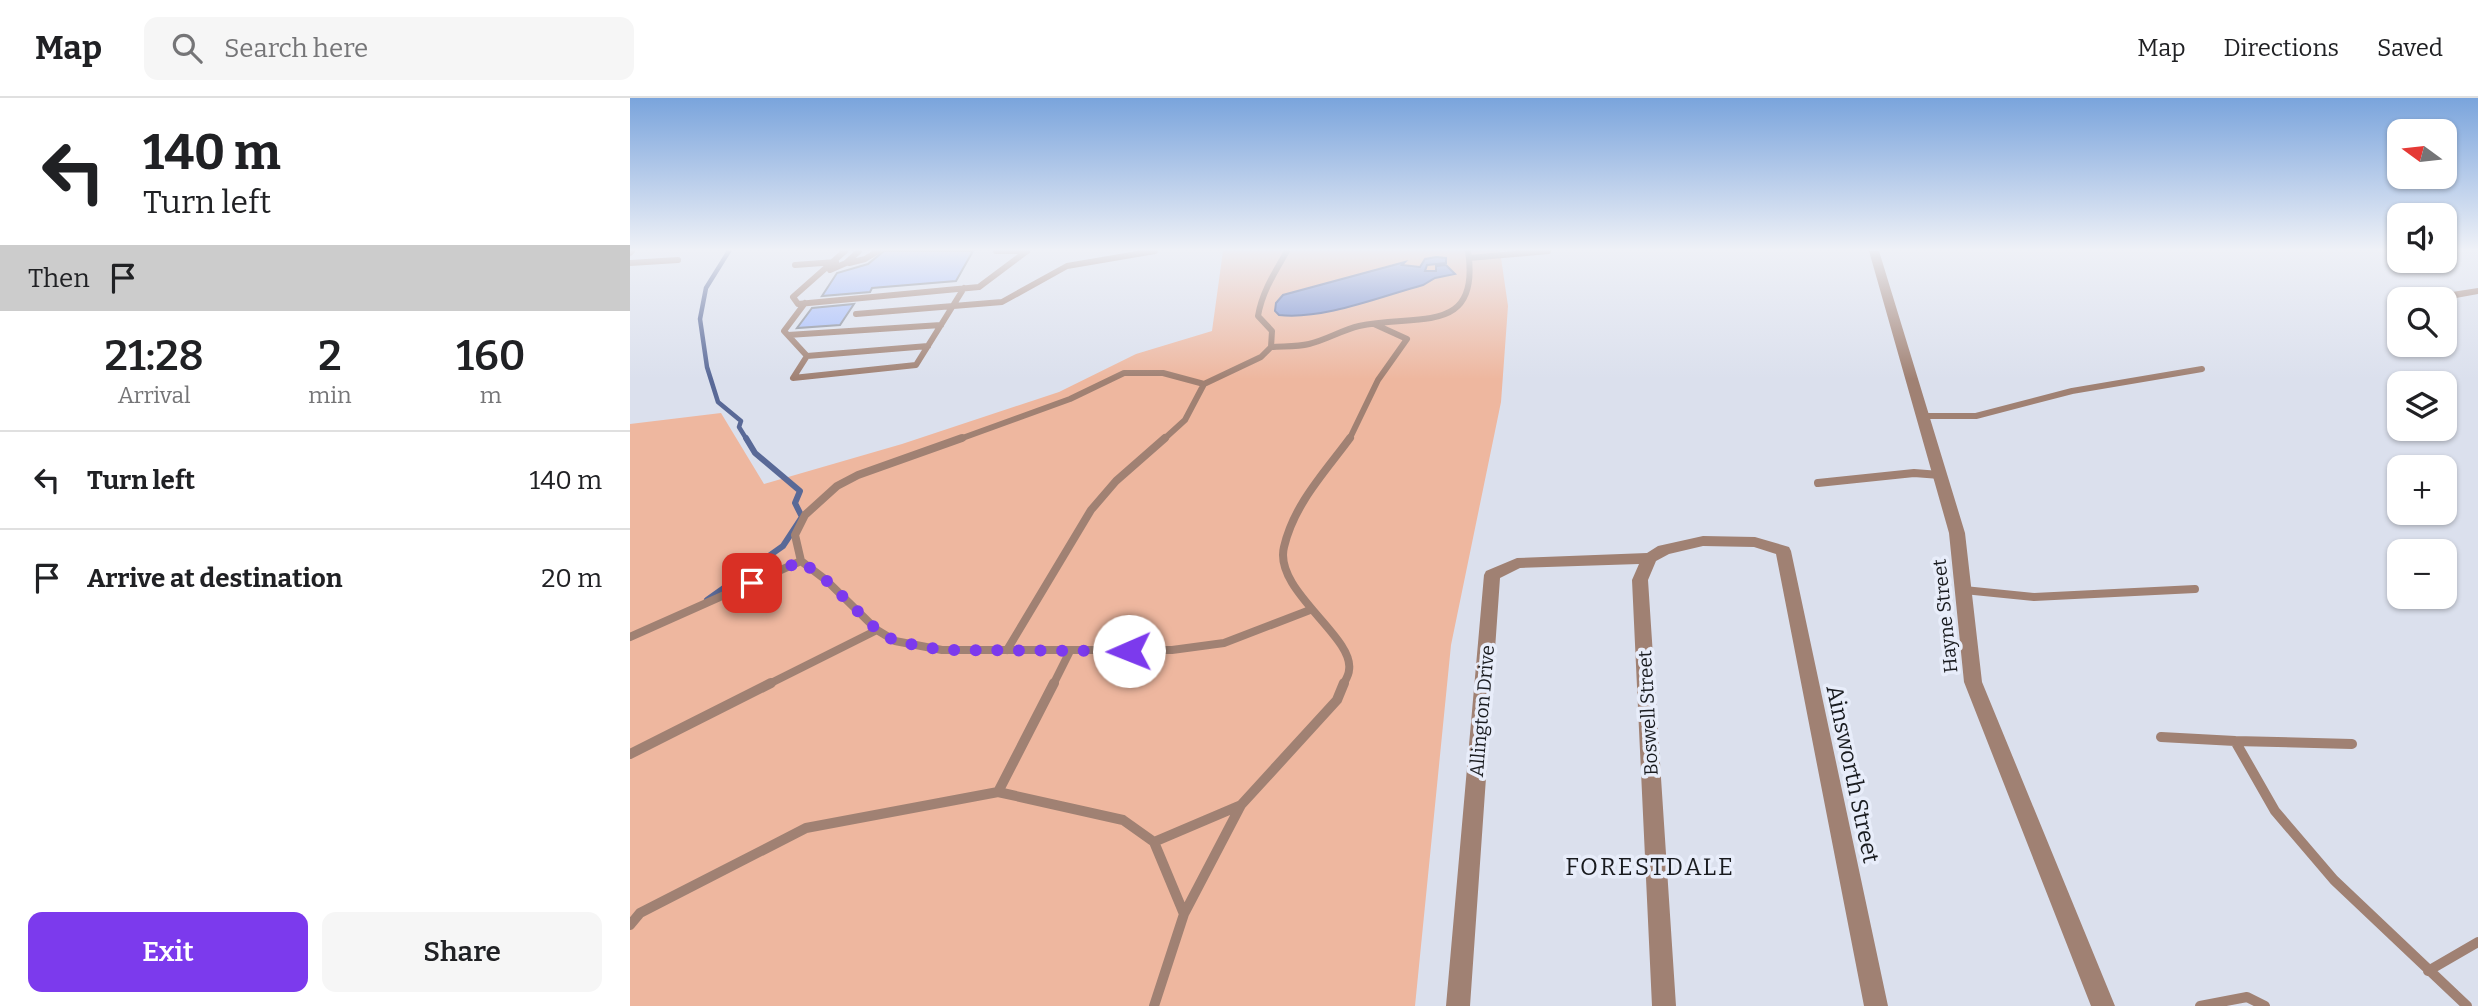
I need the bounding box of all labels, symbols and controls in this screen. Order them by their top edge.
search box [144,17,634,80]
text: Map [35,28,102,68]
icon: search [168,29,206,67]
text: Search here [224,33,368,64]
text: Map [2137,34,2186,62]
text: Directions [2224,34,2339,62]
text: Saved [2377,34,2443,62]
north arrow [2387,119,2457,189]
map controls [2387,119,2457,609]
text: 140 m [143,123,281,182]
icon: left [28,126,119,217]
text: Turn left [143,183,271,221]
button: sound [2387,203,2457,273]
icon: arrive [104,259,142,297]
text: Then [28,263,90,294]
button: search [2387,287,2457,357]
text: 21:28 [104,331,204,381]
text: 2 [318,331,342,381]
text: 160 [456,331,525,381]
button: layers [2387,371,2457,441]
text: Arrival [118,381,191,409]
text: min [308,381,352,409]
text: m [480,381,502,409]
button: + [2387,455,2457,525]
icon: left [28,461,66,499]
text: Turn left [87,465,195,496]
text: 140 m [530,465,602,496]
button: − [2387,539,2457,609]
pin [722,553,782,613]
street label: Hayne Street [1928,558,1962,674]
icon: arrive [28,559,66,597]
text: Arrive at destination [87,563,342,594]
text: 20 m [541,563,602,594]
icon: arrive [733,564,771,602]
position arrow [1092,614,1166,688]
street label: Allington Drive [1465,644,1499,778]
street label: Boswell Street [1633,650,1663,776]
street label: Ainsworth Street [1820,682,1886,866]
district label: FORESTDALE [1565,853,1735,881]
button: Exit [28,912,308,992]
button: Share [322,912,602,992]

